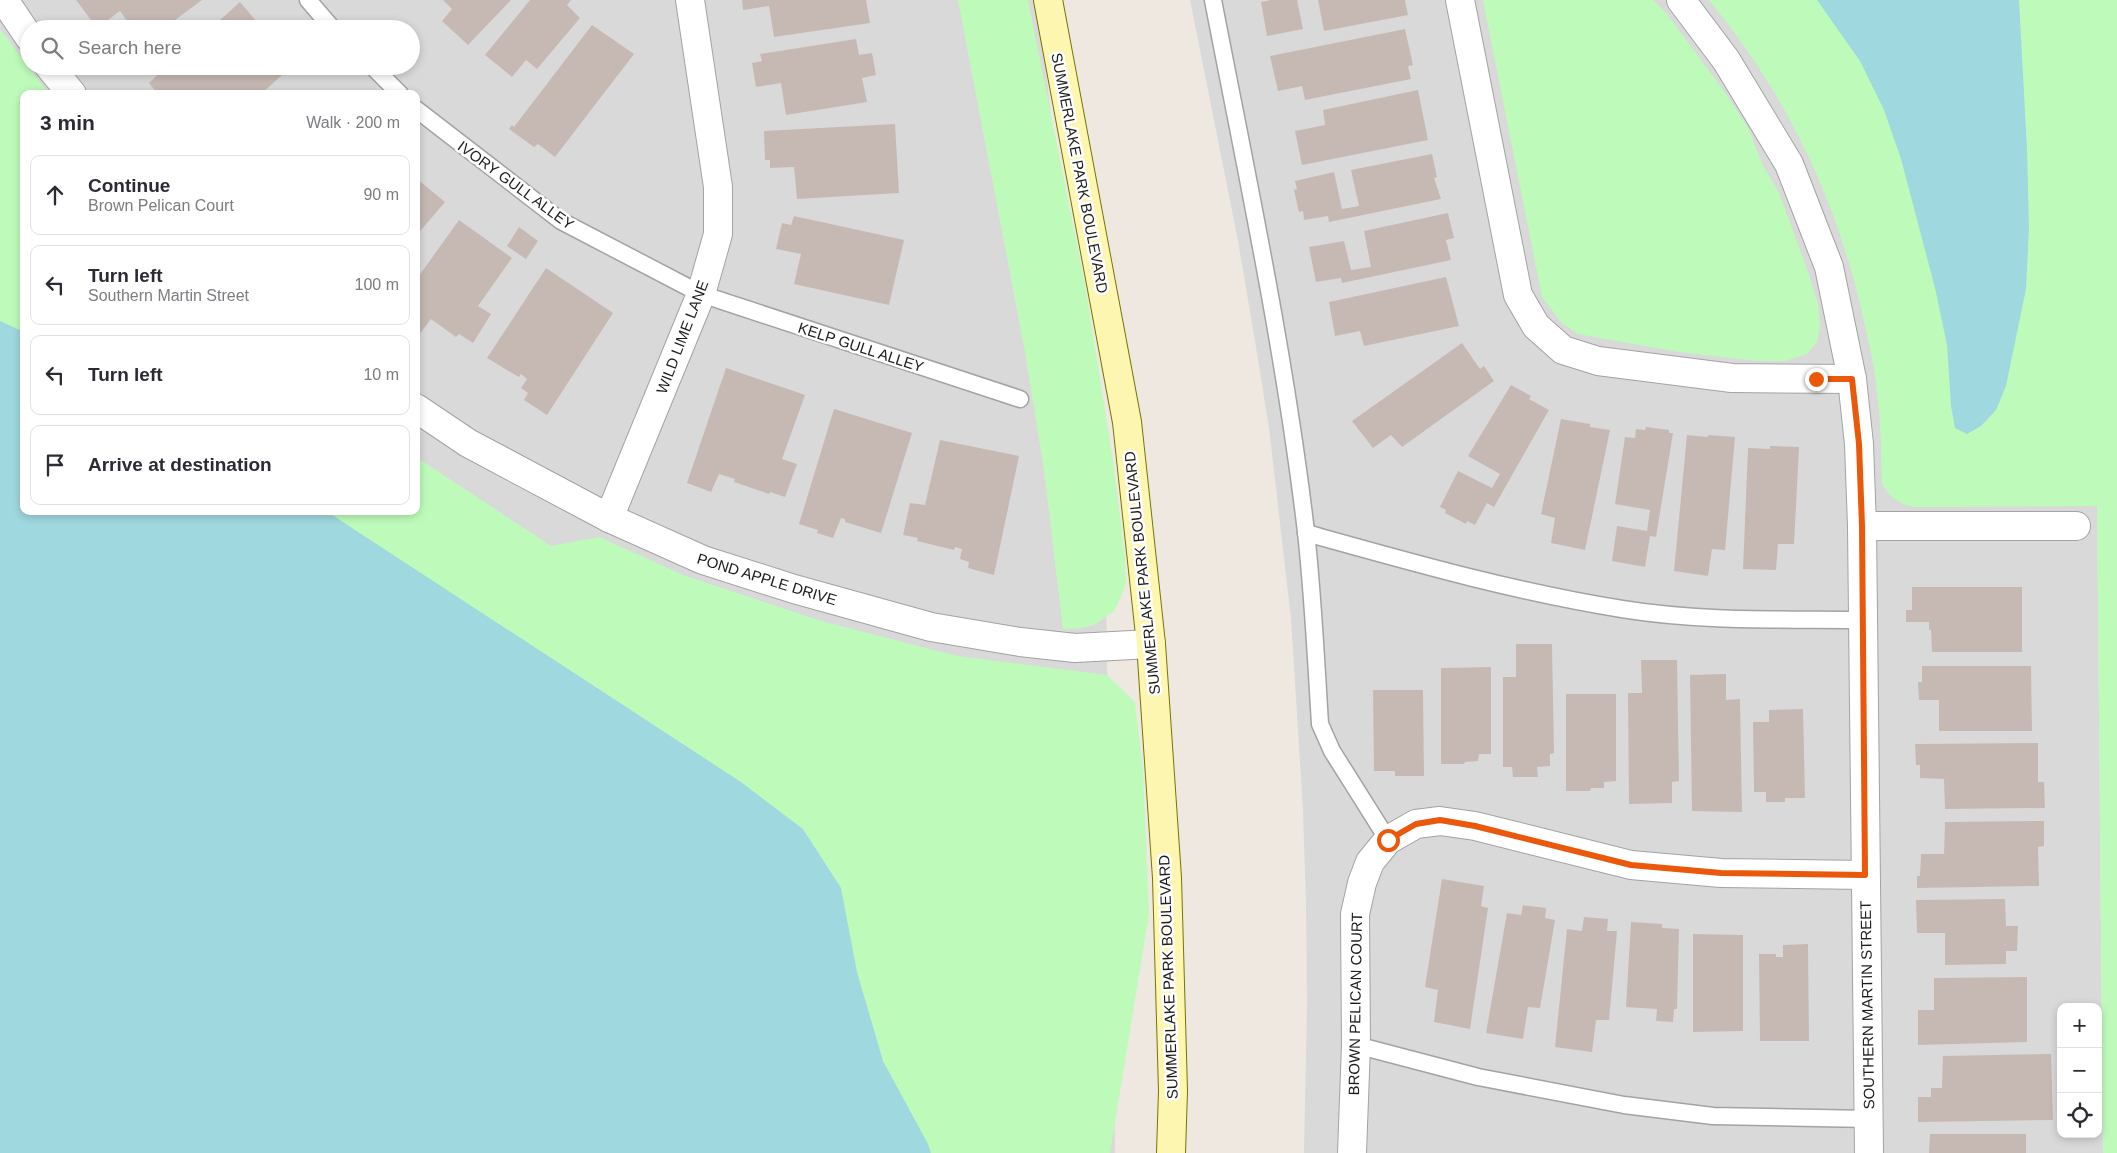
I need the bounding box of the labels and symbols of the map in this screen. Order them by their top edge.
street label: SUMMERLAKE PARK BOULEVARD [1048,51,1112,295]
street label: IVORY GULL ALLEY [455,137,577,233]
street label: WILD LIME LANE [653,278,711,396]
street label: KELP GULL ALLEY [796,319,926,375]
route end [1805,368,1828,391]
street label: SUMMERLAKE PARK BOULEVARD [1121,450,1163,695]
street label: POND APPLE DRIVE [695,550,839,608]
route start [1377,829,1400,852]
street label: SUMMERLAKE PARK BOULEVARD [1155,854,1181,1099]
street label: SOUTHERN MARTIN STREET [1857,900,1877,1110]
street label: BROWN PELICAN COURT [1345,912,1365,1096]

